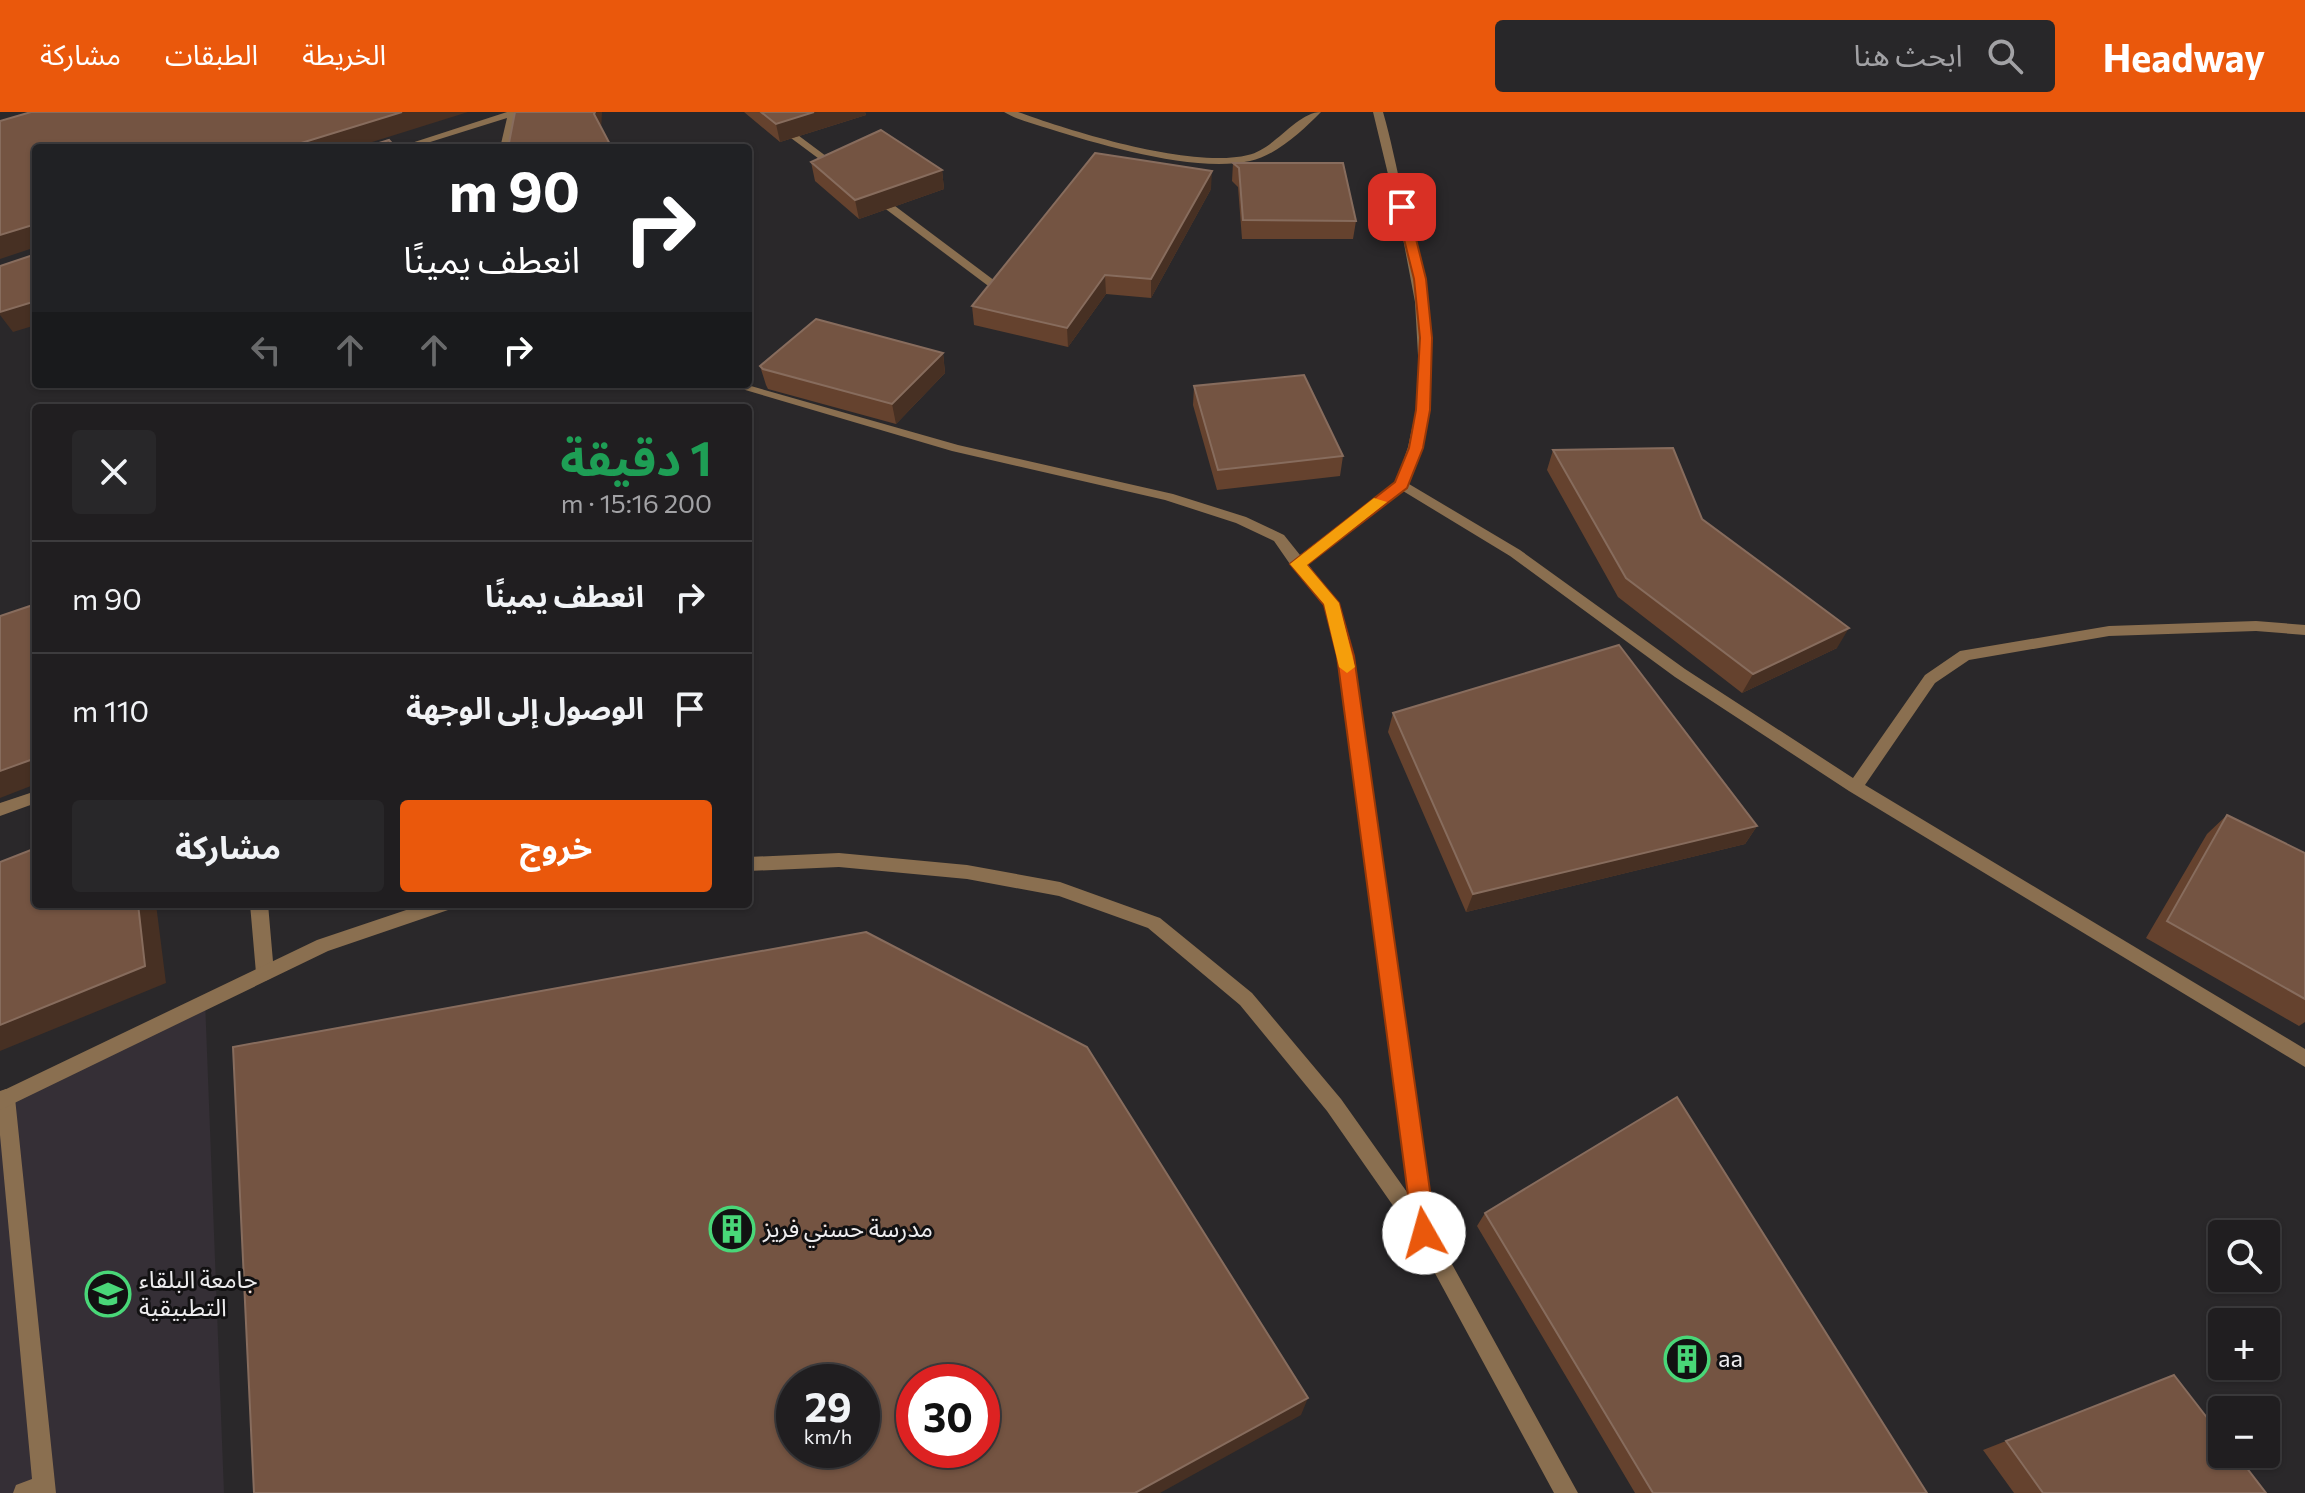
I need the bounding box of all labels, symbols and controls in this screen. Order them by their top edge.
search box [1495,20,2055,92]
text: Headway [2103,33,2265,80]
icon: search [1983,34,2027,78]
text: ابحث هنا [1854,35,1963,72]
text: مشاركة [40,37,121,71]
text: الطبقات [165,37,258,71]
text: الخريطة [302,37,386,71]
text: 90 m [449,155,580,224]
pin [1368,173,1436,241]
icon: right [608,176,712,280]
icon: arrive [1380,185,1424,229]
text: انعطف يمينًا [403,236,580,280]
icon: left [244,328,288,372]
icon: ahead [328,328,372,372]
icon: ahead [412,328,456,372]
icon: right [496,328,540,372]
text: 1 دقيقة [560,427,712,486]
button: close [72,430,156,514]
text: 200 m · 15:16 [561,487,712,518]
icon: right [668,575,712,619]
text: انعطف يمينًا [485,576,644,613]
text: 90 m [72,579,142,616]
icon: arrive [668,687,712,731]
text: الوصول إلى الوجهة [406,688,644,725]
text: 110 m [72,691,149,728]
button: مشاركة [72,800,384,892]
button: خروج [400,800,712,892]
position arrow [1382,1191,1466,1275]
building icon: مدرسة حسني فريز [708,1205,756,1253]
place label: مدرسة حسني فريز [762,1213,933,1248]
map controls [2208,1220,2280,1468]
button: search [2208,1220,2280,1292]
place label: جامعة البلقاء التطبيقية [139,1264,258,1321]
school or university icon: جامعة البلقاء التطبيقية [84,1270,132,1318]
button: + [2208,1308,2280,1380]
building icon: aa [1663,1335,1711,1383]
place label: aa [1718,1343,1743,1372]
speed limit sign: 30 [896,1364,1000,1468]
text: 29 [804,1381,852,1430]
button: − [2208,1396,2280,1468]
text: km/h [804,1424,852,1448]

